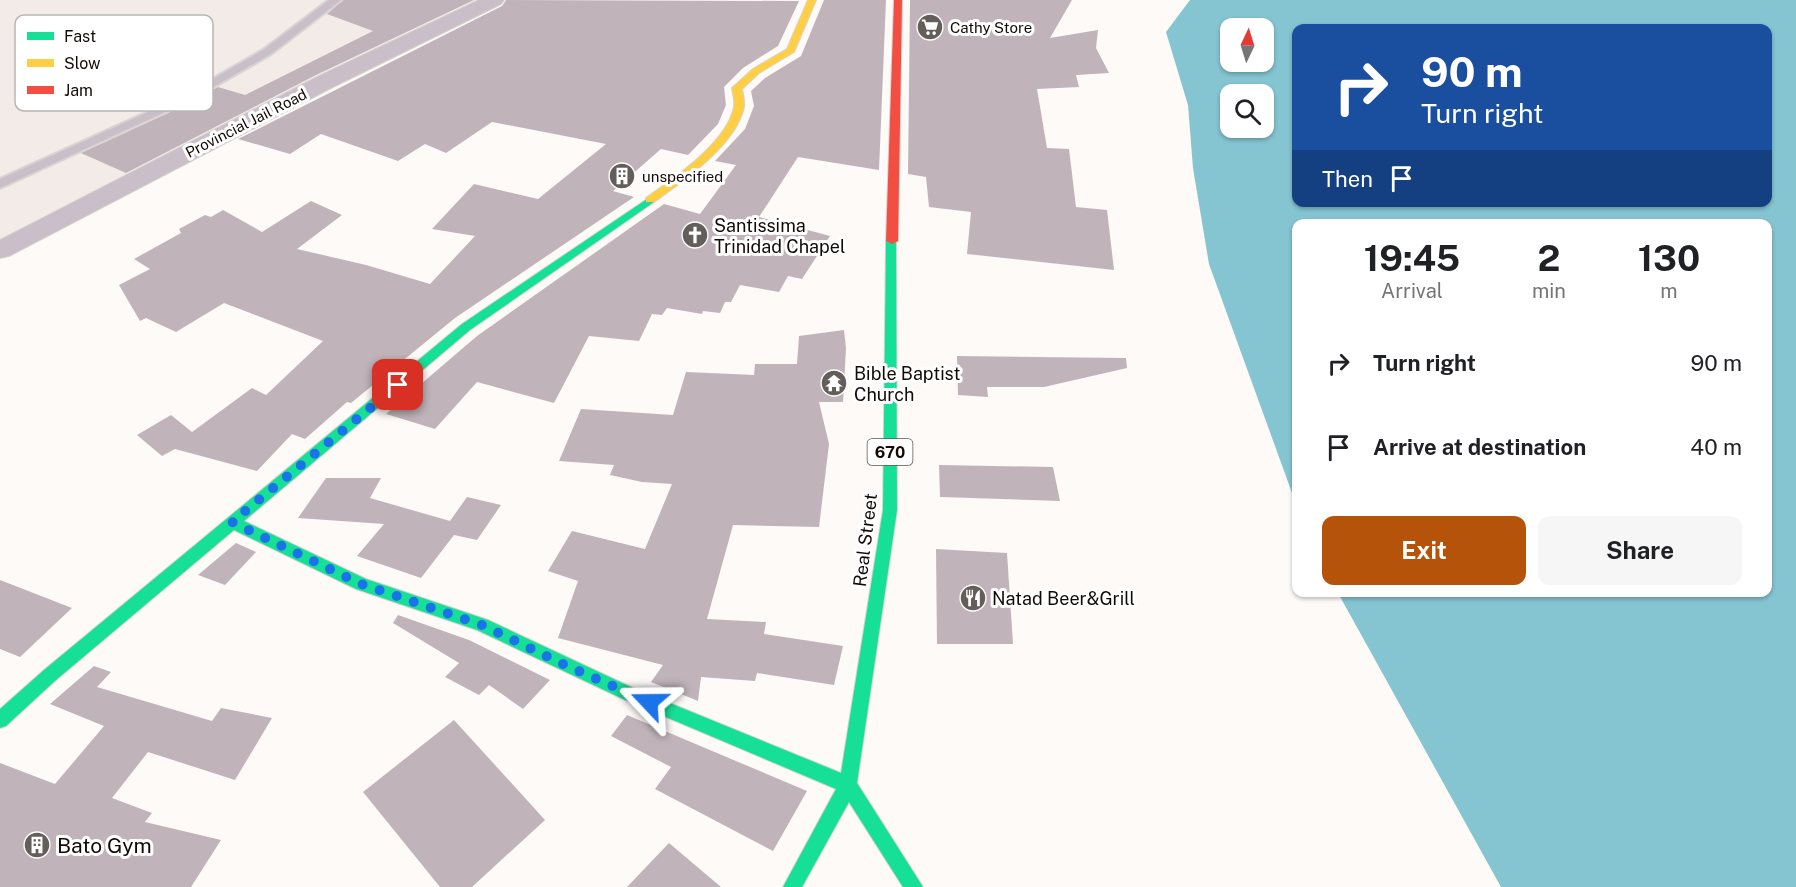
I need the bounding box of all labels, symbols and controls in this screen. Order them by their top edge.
supermarket icon: Cathy Store [915,12,945,42]
legend [15,15,213,111]
north arrow [1220,18,1274,72]
map controls [1220,18,1274,138]
place label: Cathy Store [950,19,1032,36]
text: Fast [64,27,96,46]
text: 90 m [1421,47,1523,96]
icon: right [1322,48,1400,126]
text: Slow [64,54,101,73]
text: Jam [64,81,93,100]
button: search [1220,84,1274,138]
street label: Provincial Jail Road [183,85,309,161]
text: Turn right [1421,97,1544,129]
building icon: unspecified [607,161,637,191]
icon: arrive [1385,162,1418,195]
text: Then [1322,166,1373,192]
place label: unspecified [642,168,723,185]
place label: Santissima Trinidad Chapel [714,215,845,257]
church icon: Santissima Trinidad Chapel [680,220,710,250]
text: 19:45 [1364,237,1460,279]
text: 2 [1537,237,1560,279]
text: 130 [1638,237,1700,279]
text: Arrival [1381,279,1443,303]
text: min [1532,279,1566,303]
text: m [1660,279,1678,303]
icon: right [1322,347,1355,380]
text: Turn right [1373,350,1476,376]
text: 90 m [1691,350,1742,376]
pin [372,359,423,410]
place label: Bible Baptist Church [854,363,961,405]
icon: arrive [381,368,414,401]
temple icon: Bible Baptist Church [819,368,849,398]
icon: arrive [1322,431,1355,464]
text: Arrive at destination [1373,434,1586,460]
text: 40 m [1690,434,1742,460]
road number: 670 [868,439,912,465]
street label: Real Street [849,492,881,588]
button: Exit [1322,516,1526,585]
button: Share [1538,516,1742,585]
restaurant icon: Natad Beer&Grill [958,583,988,613]
place label: Natad Beer&Grill [992,588,1135,609]
position arrow [617,670,681,734]
building icon: Bato Gym [22,830,52,860]
place label: Bato Gym [57,833,152,858]

